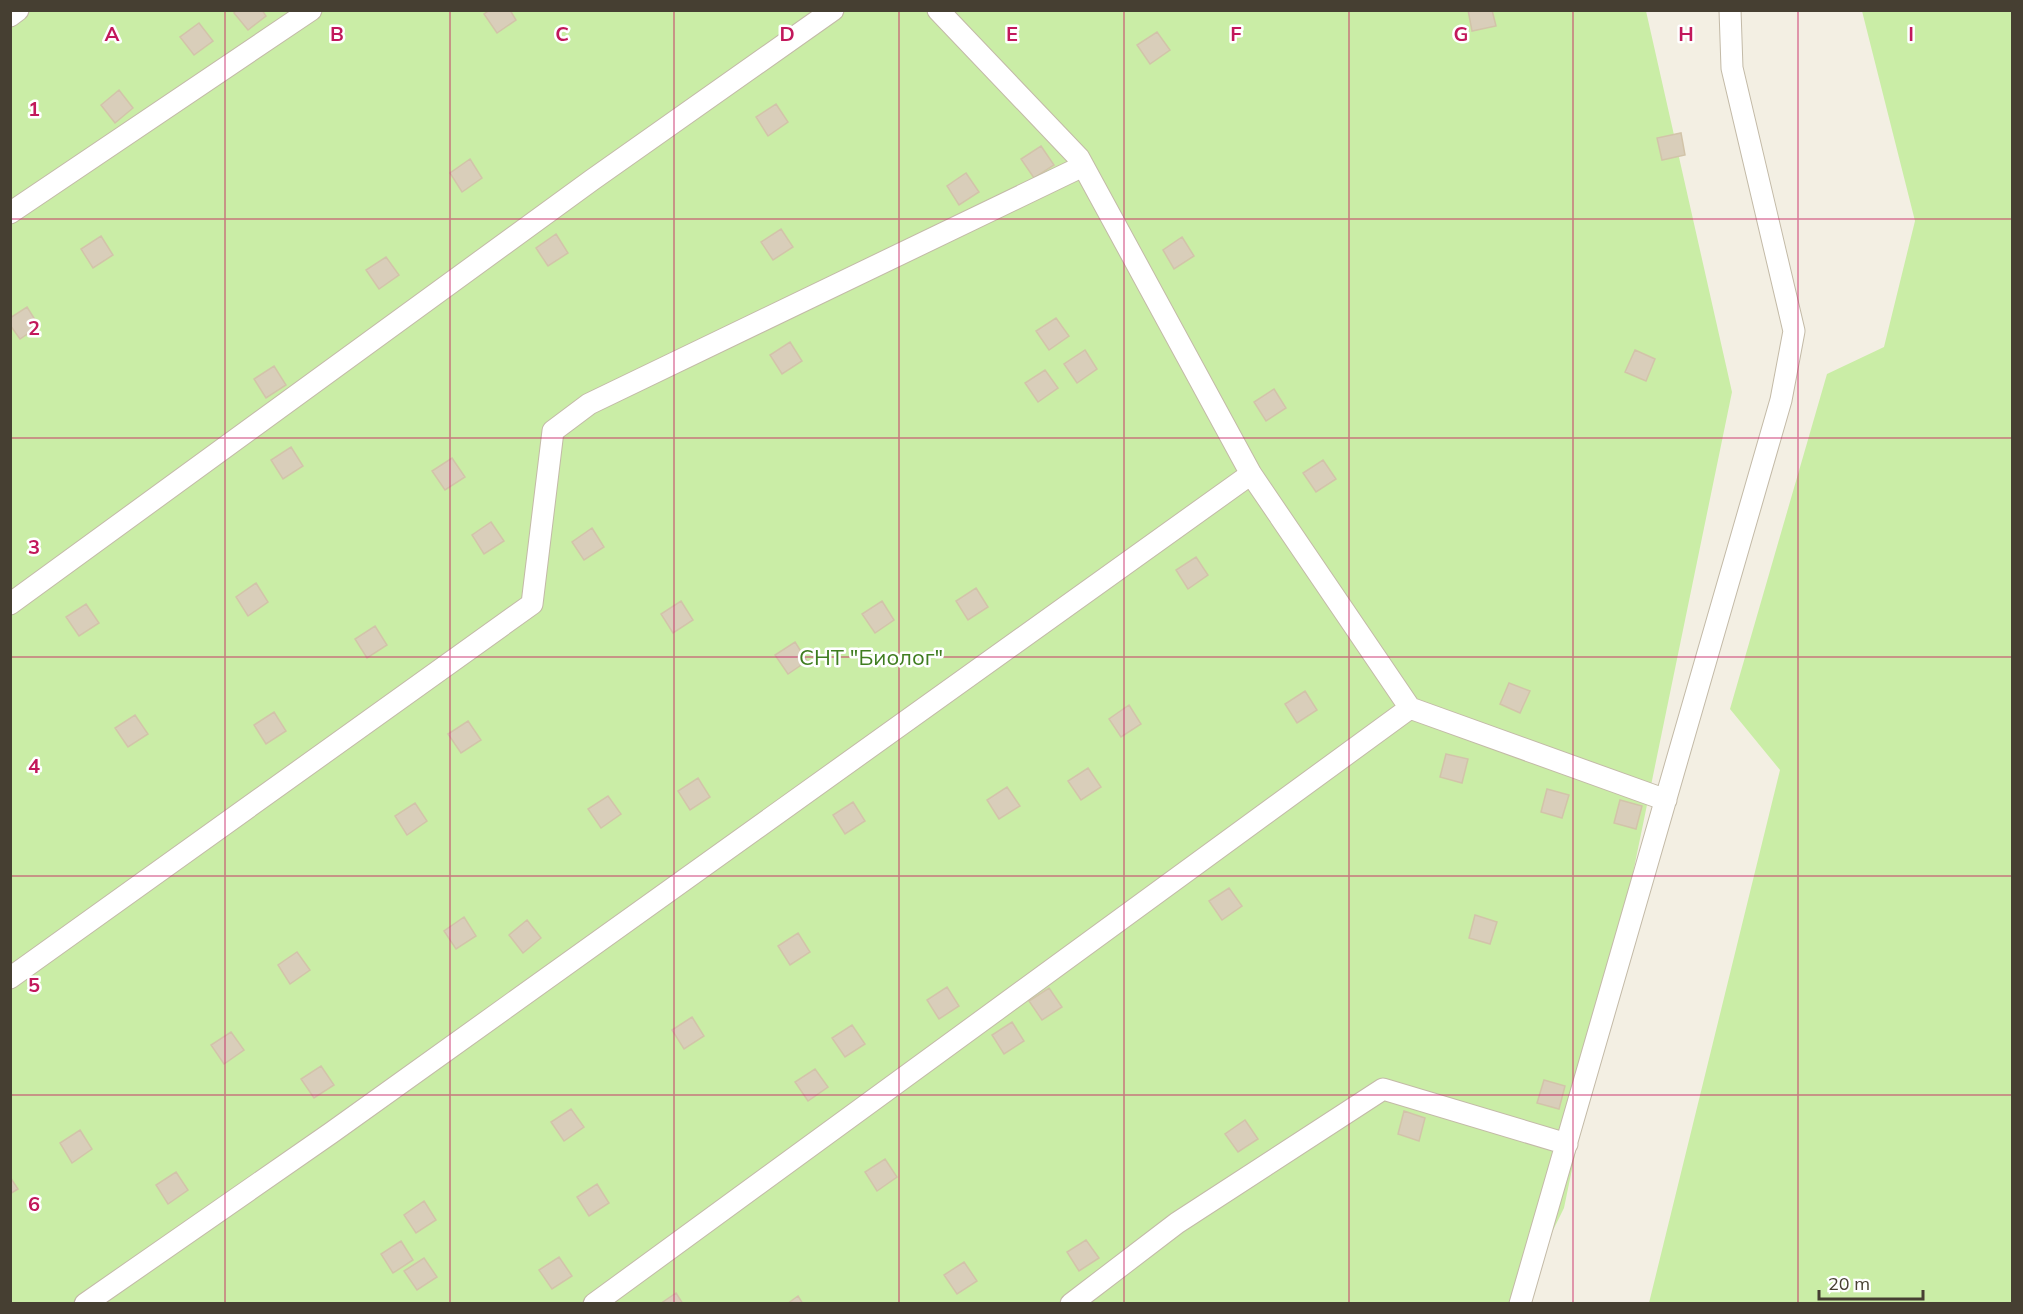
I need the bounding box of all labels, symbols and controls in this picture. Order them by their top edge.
text: A [105,21,120,46]
text: B [330,21,344,46]
text: C [555,21,569,46]
text: D [779,21,795,46]
text: E [1006,21,1018,46]
text: F [1230,21,1242,46]
text: G [1454,21,1468,46]
text: H [1678,21,1694,46]
text: I [1908,21,1914,46]
text: 1 [28,96,40,121]
text: 2 [28,315,40,340]
text: 3 [28,534,40,559]
park label: СНТ "Биолог" [799,643,943,671]
text: 4 [28,753,40,778]
text: 5 [28,972,40,997]
text: 6 [28,1191,40,1216]
scale bar [1819,1263,1922,1301]
text: 20 m [1828,1272,1870,1295]

